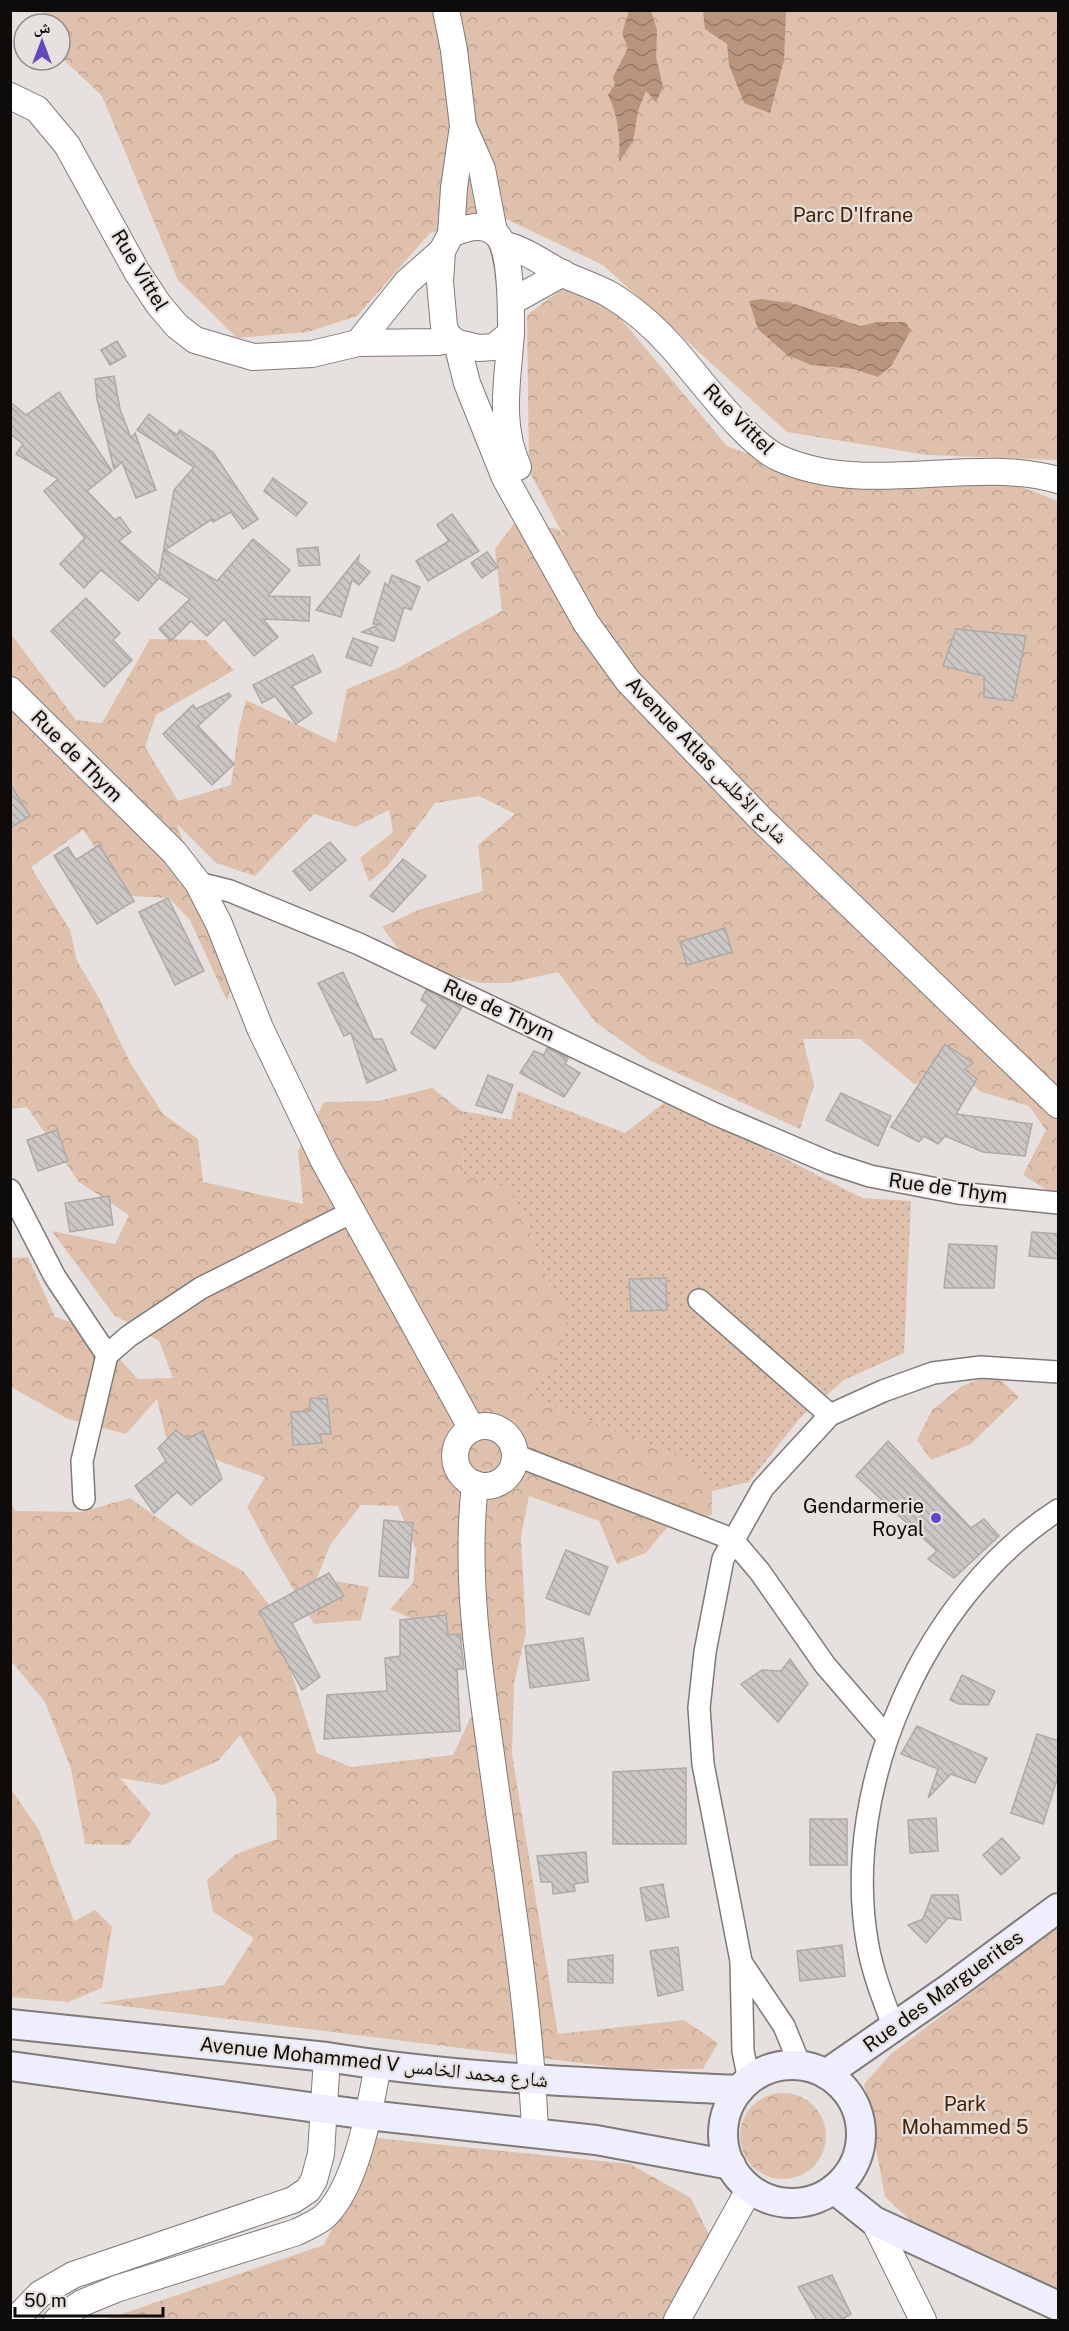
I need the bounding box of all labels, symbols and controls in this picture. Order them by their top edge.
north arrow [12,12,72,72]
text: ش [34,18,51,37]
park label: Parc D'Ifrane [793,203,913,227]
street label: Rue Vittel [106,225,174,315]
street label: Rue Vittel [698,378,780,460]
street label: Avenue Atlas شارع الأطلس [620,672,793,849]
street label: Rue de Thym [26,705,128,807]
street label: Rue de Thym [440,974,558,1046]
street label: Rue de Thym [887,1168,1009,1208]
place label: Gendarmerie Royal [803,1494,924,1541]
marker: Gendarmerie Royal [929,1511,943,1525]
street label: Rue des Marguerites [858,1925,1028,2057]
street label: Avenue Mohammed V شارع محمد الخامس [198,2032,549,2093]
park label: Park Mohammed 5 [902,2092,1028,2139]
scale bar [15,2280,164,2318]
text: 50 m [24,2290,67,2311]

